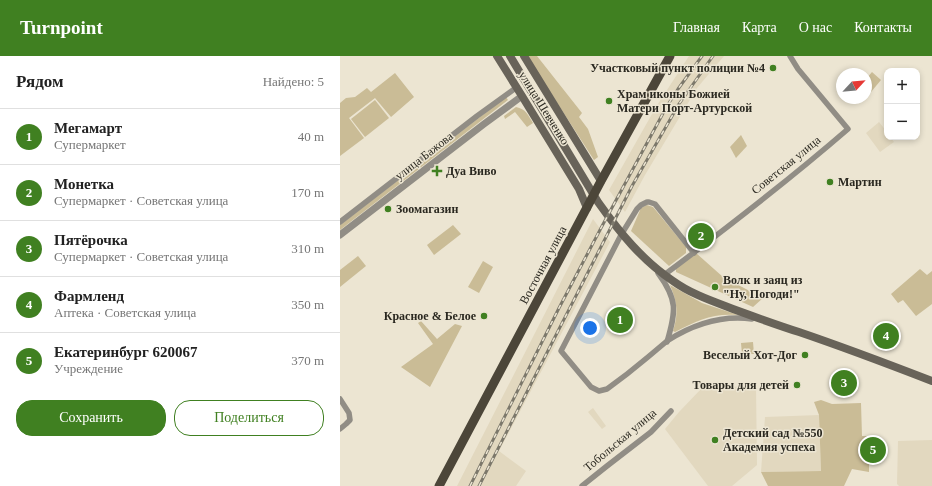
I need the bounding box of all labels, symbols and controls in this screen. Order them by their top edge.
text: Turnpoint [20,17,103,38]
text: Главная [673,20,720,35]
text: Карта [742,20,777,35]
text: О нас [799,20,832,35]
text: Контакты [854,20,912,35]
place label: Участковый пункт полиции №4 [590,61,765,75]
marker: Участковый пункт полиции №4 [768,63,778,73]
north arrow [836,68,872,104]
map controls [884,68,920,140]
button: + [884,68,920,104]
street label: улица Шевченко [516,69,572,147]
text: Рядом [16,72,64,91]
text: Найдено: 5 [263,74,324,89]
place label: Храм иконы Божией Матери Порт-Артурской [617,87,752,115]
marker: Храм иконы Божией Матери Порт-Артурской [604,96,614,106]
button: − [884,104,920,140]
text: Мегамарт [54,120,122,136]
text: 1 [26,129,32,144]
text: 40 m [298,129,324,144]
street label: улица Бажова [392,129,456,183]
street label: Советская улица [749,132,824,197]
text: Супермаркет [54,137,126,152]
place label: Дуа Виво [446,164,496,178]
marker: Дуа Виво [431,165,443,177]
place label: Мартин [838,175,882,189]
text: Монетка [54,176,114,192]
marker: Мартин [825,177,835,187]
text: 2 [26,185,32,200]
text: 170 m [291,185,324,200]
text: Супермаркет · Советская улица [54,193,228,208]
place label: Зоомагазин [396,202,458,216]
marker: Зоомагазин [383,204,393,214]
pin: 2 [688,221,714,251]
street label: Восточная улица [517,223,570,306]
text: Пятёрочка [54,232,128,248]
text: 3 [26,241,32,256]
text: 310 m [291,241,324,256]
text: Супермаркет · Советская улица [54,249,228,264]
place label: Волк и заяц из "Ну, Погоди!" [723,273,803,301]
marker: Волк и заяц из "Ну, Погоди!" [710,282,720,292]
text: Фармленд [54,288,124,304]
text: 4 [26,297,32,312]
text: 350 m [291,297,324,312]
text: Аптека · Советская улица [54,305,196,320]
pin: 1 [607,305,633,335]
place label: Красное & Белое [384,309,477,323]
marker: Красное & Белое [479,311,489,321]
your location [580,318,600,338]
pin: 4 [873,321,899,351]
text: Екатеринбург 620067 [54,344,198,360]
place label: Веселый Хот-Дог [703,348,798,362]
marker: Веселый Хот-Дог [800,350,810,360]
text: 5 [26,353,32,368]
text: 370 m [291,353,324,368]
text: Учреждение [54,361,123,376]
pin: 3 [831,368,857,398]
place label: Товары для детей [692,378,789,392]
marker: Товары для детей [792,380,802,390]
button: Сохранить [16,400,166,436]
button: Поделиться [174,400,324,436]
street label: Тобольская улица [581,405,660,474]
place label: Детский сад №550 Академия успеха [723,426,822,454]
marker: Детский сад №550 Академия успеха [710,435,720,445]
pin: 5 [860,435,886,465]

